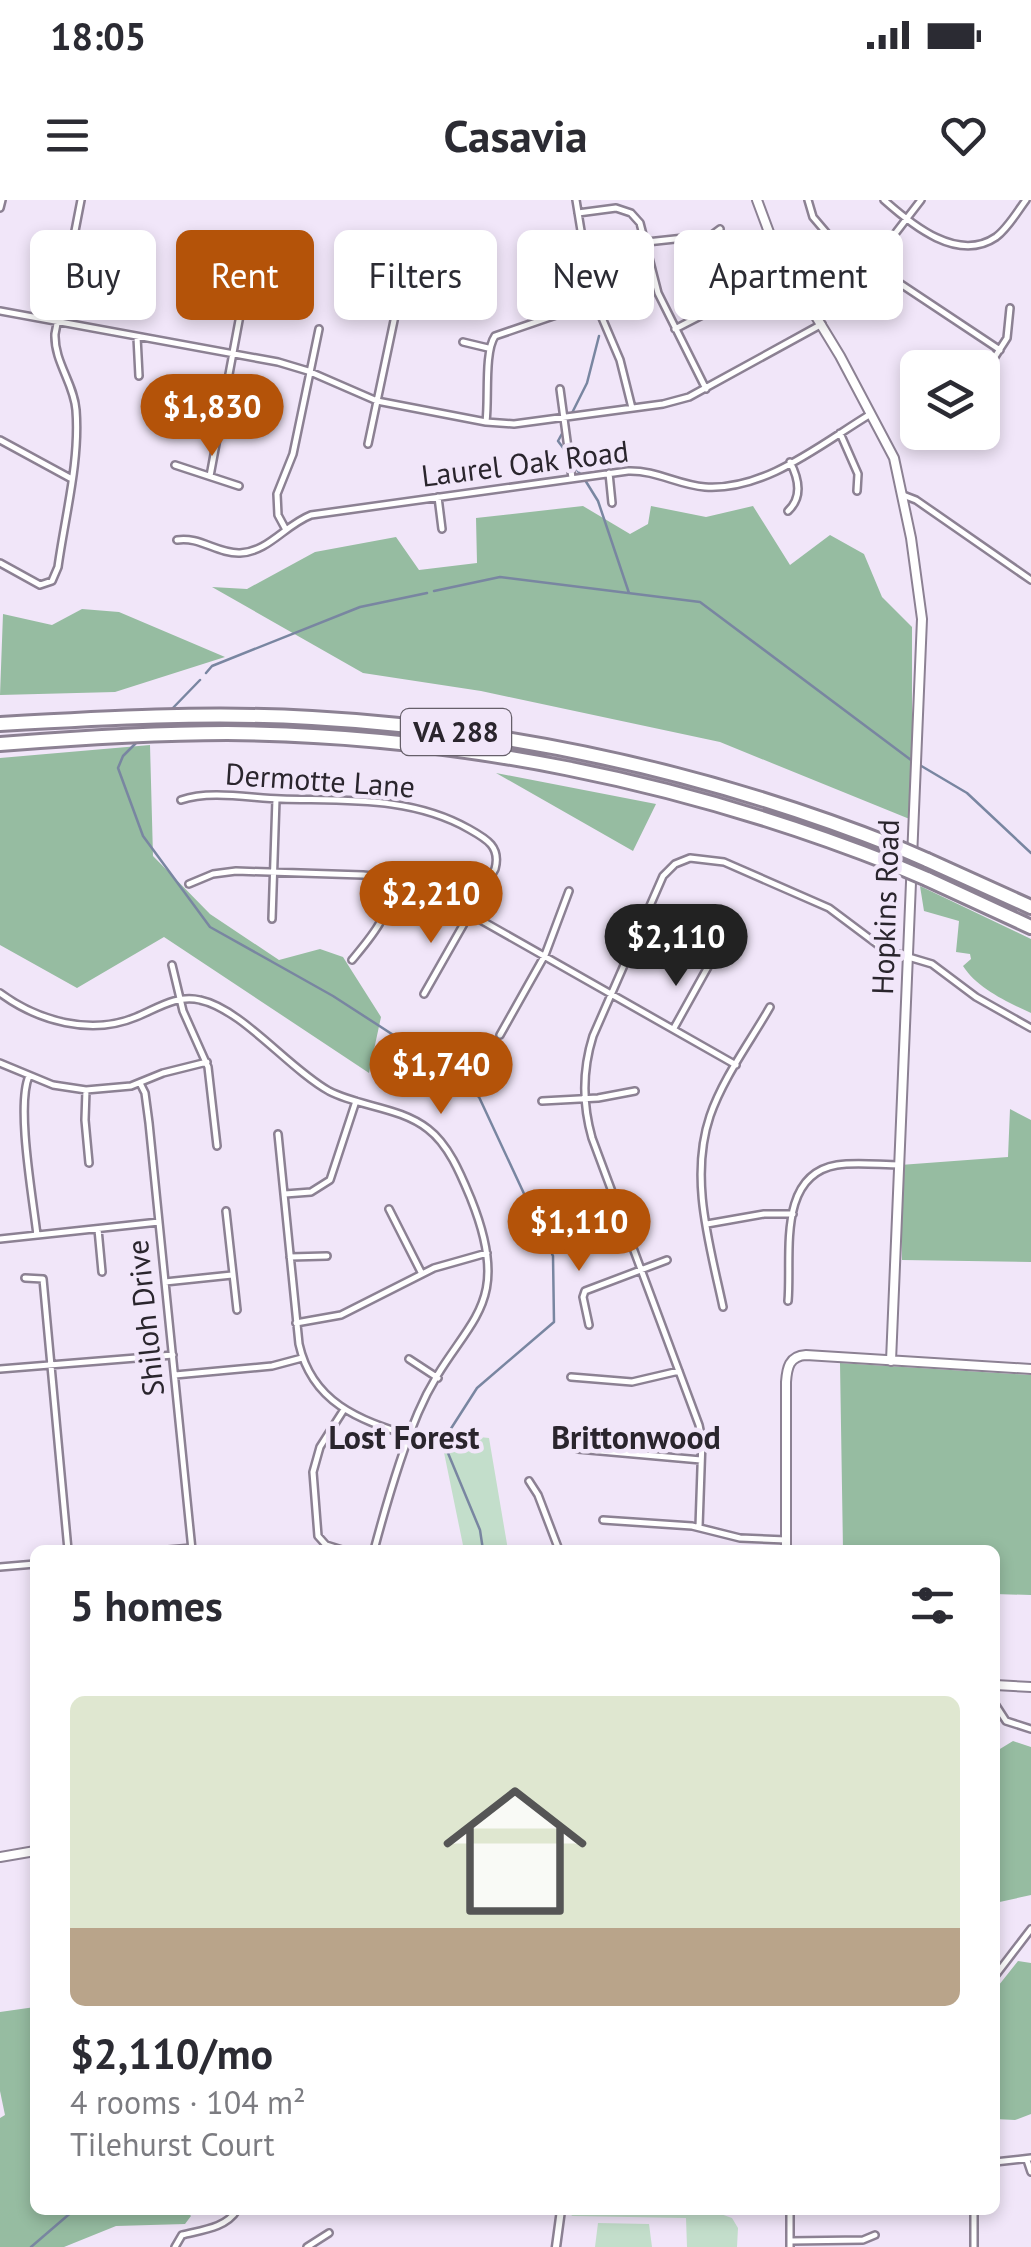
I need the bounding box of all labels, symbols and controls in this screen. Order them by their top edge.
text: 18:05 [50,11,146,60]
text: Casavia [443,106,588,164]
icon: menu [40,108,95,163]
icon: heart [936,108,991,163]
chip: Buy [30,230,156,320]
chip: Rent [176,230,314,320]
chip: Filters [334,230,497,320]
chip: New [517,230,654,320]
chip: Apartment [674,230,903,320]
map controls [900,350,1000,450]
button: layers [900,350,1000,450]
pin: $1,830 [131,374,293,459]
text: $1,830 [163,385,261,427]
street label: Laurel Oak Road [419,430,631,495]
road number: VA 288 [401,709,511,755]
street label: Dermotte Lane [224,753,416,806]
street label: Hopkins Road [862,819,907,995]
pin: $2,210 [350,861,512,946]
text: $2,210 [382,872,480,914]
pin: $2,110 [595,904,757,989]
text: $2,110 [627,915,725,957]
pin: $1,740 [360,1032,522,1117]
text: $1,740 [392,1043,490,1085]
pin: $1,110 [498,1189,660,1274]
text: $1,110 [530,1200,628,1242]
street label: Shiloh Drive [117,1238,172,1398]
district label: Lost Forest [329,1416,480,1458]
district label: Brittonwood [551,1416,721,1458]
text: 5 homes [70,1578,223,1633]
icon: filters [905,1578,960,1633]
icon: home [425,1761,605,1941]
text: $2,110/mo [70,2026,273,2081]
text: 4 rooms · 104 m² [70,2081,306,2123]
text: Tilehurst Court [70,2123,275,2165]

